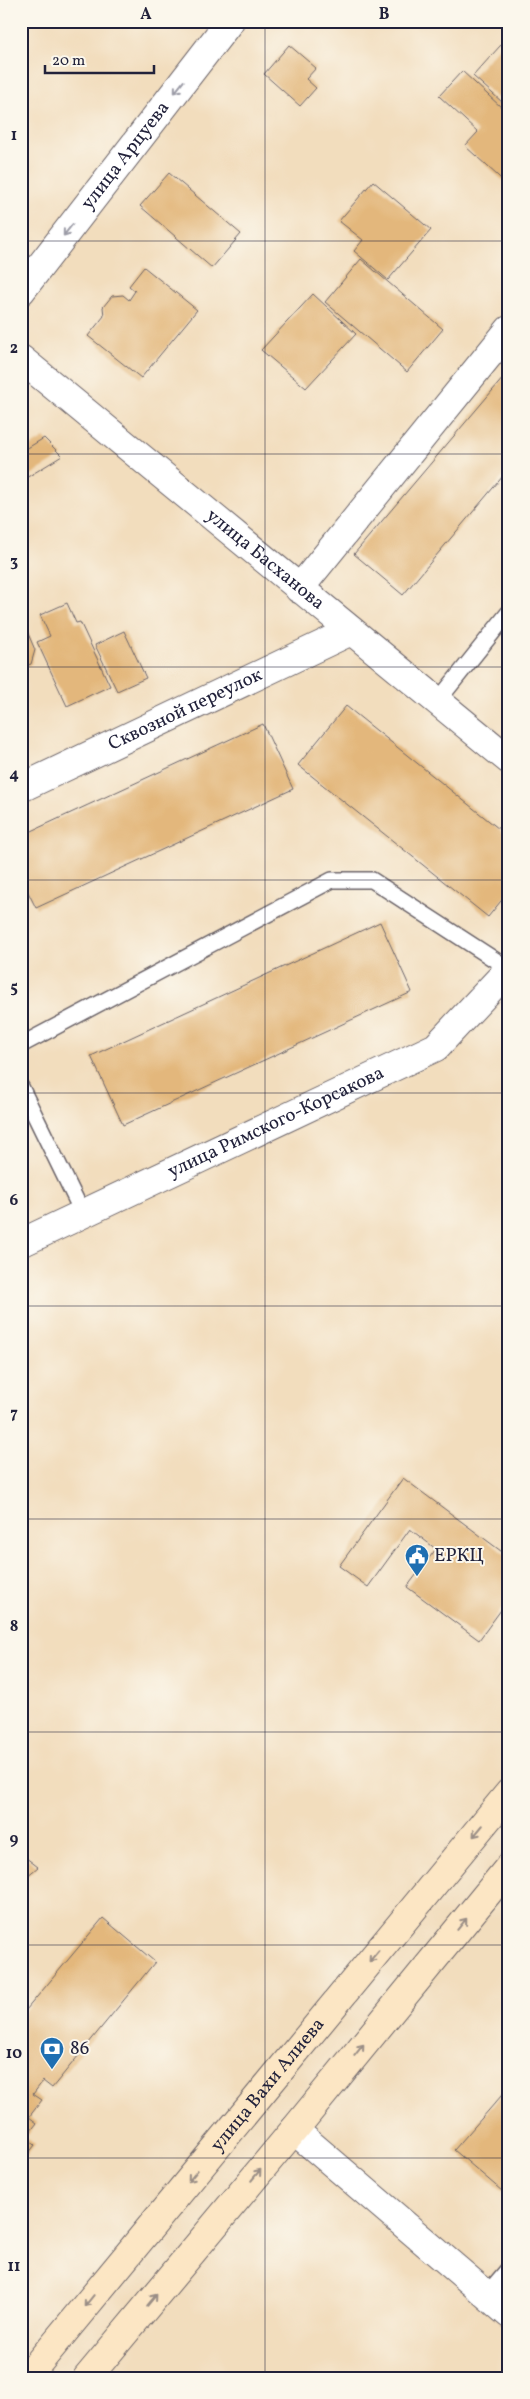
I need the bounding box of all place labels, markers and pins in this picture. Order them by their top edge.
public building icon: ЕРКЦ [404,1543,430,1577]
place label: ЕРКЦ [434,1543,484,1569]
bank icon: 86 [39,2036,65,2070]
place label: 86 [70,2036,89,2062]

